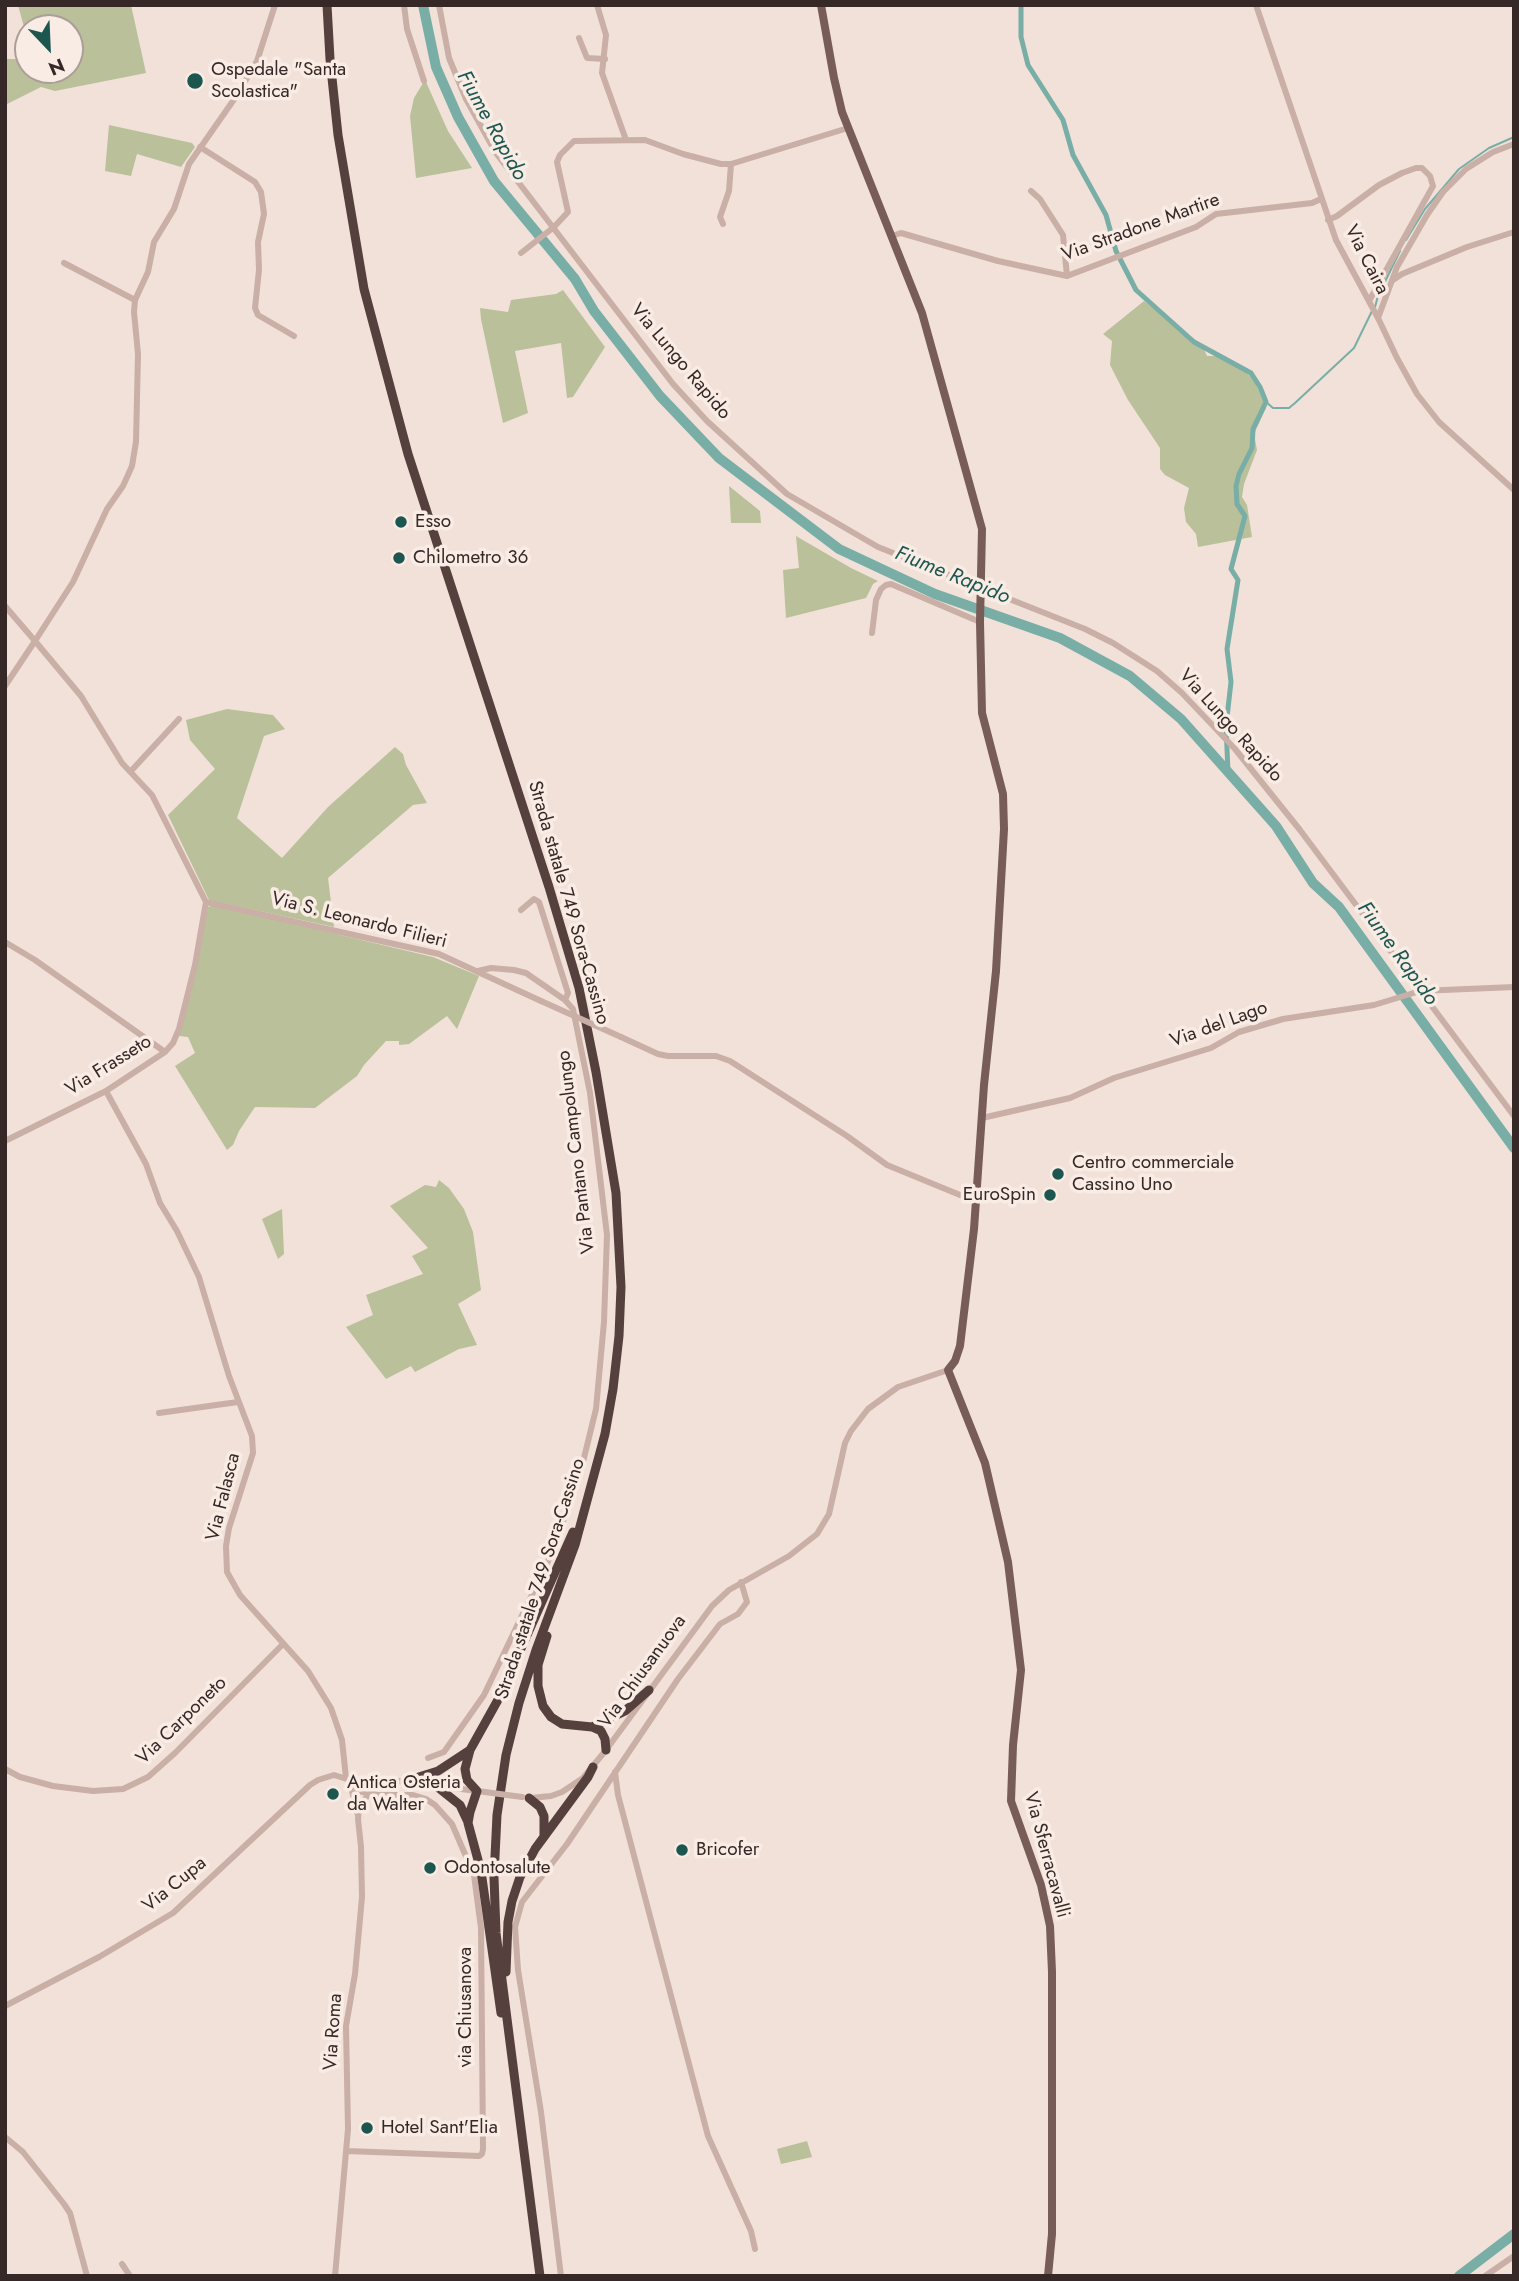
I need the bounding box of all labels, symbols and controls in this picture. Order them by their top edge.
north arrow [14,14,84,84]
text: N [44,52,69,82]
place label: Ospedale "Santa Scolastica" [211,59,346,103]
water label: Fiume Rapido [451,67,531,185]
marker: Ospedale "Santa Scolastica" [185,71,205,91]
street label: Via Stradone Martire [1059,189,1223,267]
street label: Via Caira [1339,221,1393,299]
street label: Via Lungo Rapido [625,299,735,425]
place label: Esso [415,511,451,533]
marker: Esso [393,514,409,530]
water label: Fiume Rapido [891,542,1013,610]
place label: Chilometro 36 [413,547,528,569]
marker: Chilometro 36 [391,550,407,566]
street label: Via Lungo Rapido [1173,665,1287,787]
street label: Strada statale 749 Sora-Cassino [522,779,614,1027]
street label: Via S. Leonardo Filieri [269,888,449,954]
water label: Fiume Rapido [1351,897,1443,1011]
street label: Via del Lago [1167,997,1271,1053]
street label: Via Frasseto [62,1031,156,1101]
street label: Via Pantano Campolungo [553,1049,601,1255]
place label: Centro commerciale Cassino Uno [1072,1152,1234,1196]
marker: Centro commerciale Cassino Uno [1050,1166,1066,1182]
place label: EuroSpin [963,1184,1036,1206]
marker: EuroSpin [1042,1187,1058,1203]
street label: Via Falasca [202,1451,246,1543]
street label: Strada statale 749 Sora-Cassino [491,1456,591,1702]
street label: Via Chiusanuova [594,1611,692,1733]
street label: Via Carponeto [132,1672,232,1770]
place label: Antica Osteria da Walter [347,1772,461,1816]
marker: Antica Osteria da Walter [325,1786,341,1802]
street label: Via Sferracavalli [1018,1790,1074,1920]
place label: Bricofer [696,1839,759,1861]
marker: Bricofer [674,1842,690,1858]
street label: Via Cupa [139,1852,211,1918]
place label: Odontosalute [444,1857,551,1879]
marker: Odontosalute [422,1860,438,1876]
street label: via Chiusanova [455,1947,477,2067]
street label: Via Roma [320,1993,348,2071]
place label: Hotel Sant'Elia [381,2117,498,2139]
marker: Hotel Sant'Elia [359,2120,375,2136]

